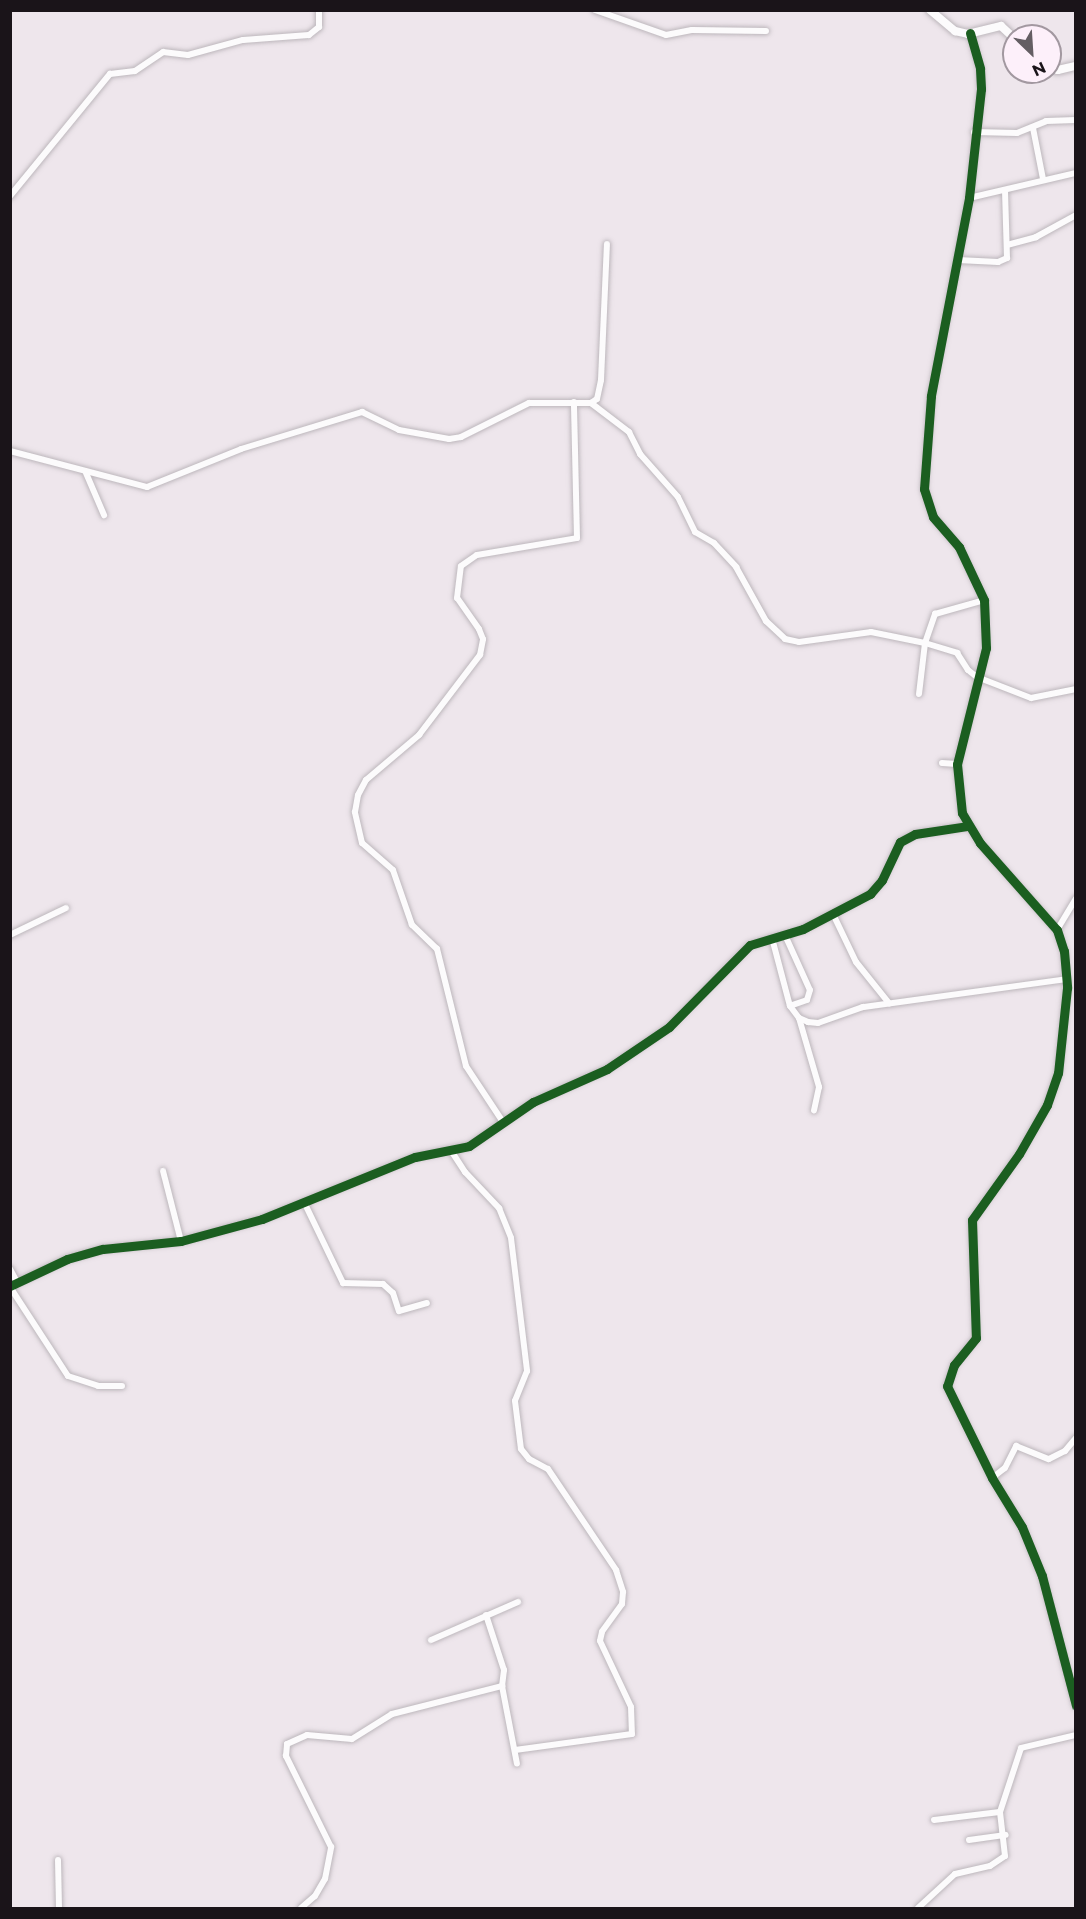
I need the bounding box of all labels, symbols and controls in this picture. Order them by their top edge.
north arrow [1002,24,1062,84]
text: N [1029,58,1049,80]

